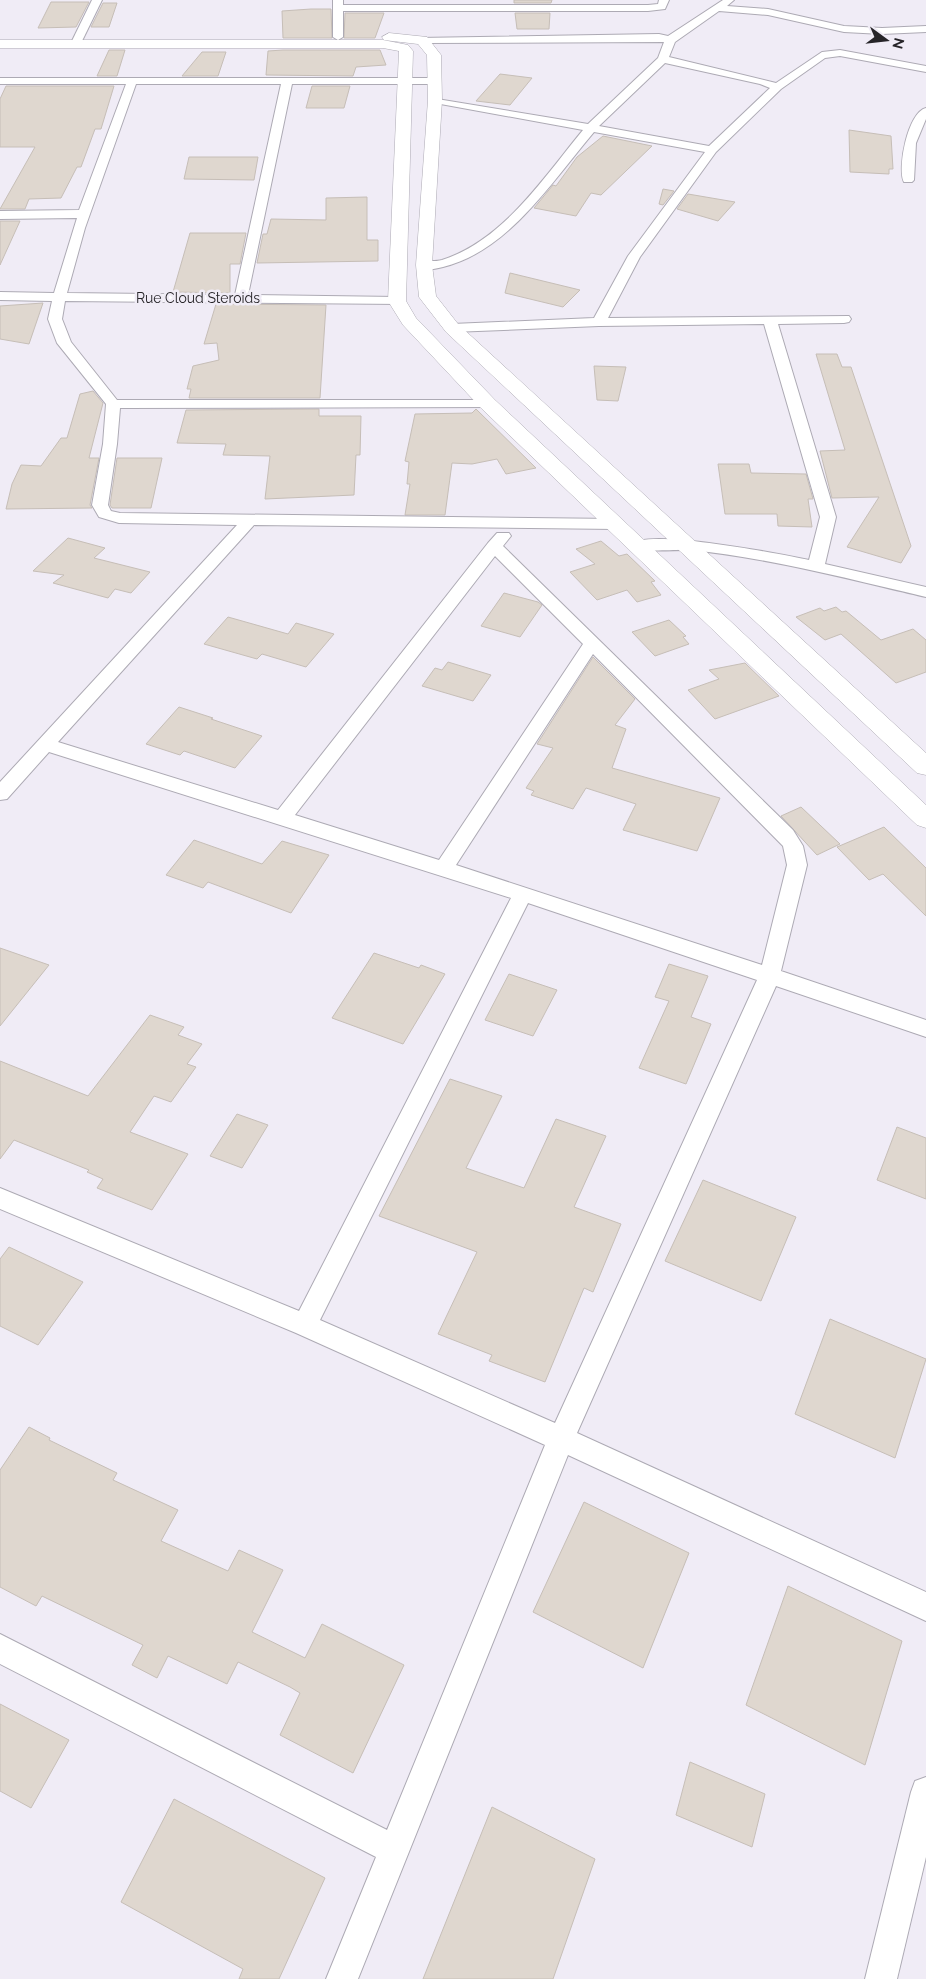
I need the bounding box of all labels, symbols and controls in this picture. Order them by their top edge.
north arrow [861,15,911,65]
text: N [889,36,908,51]
street label: Rue Cloud Steroids [136,290,260,306]

